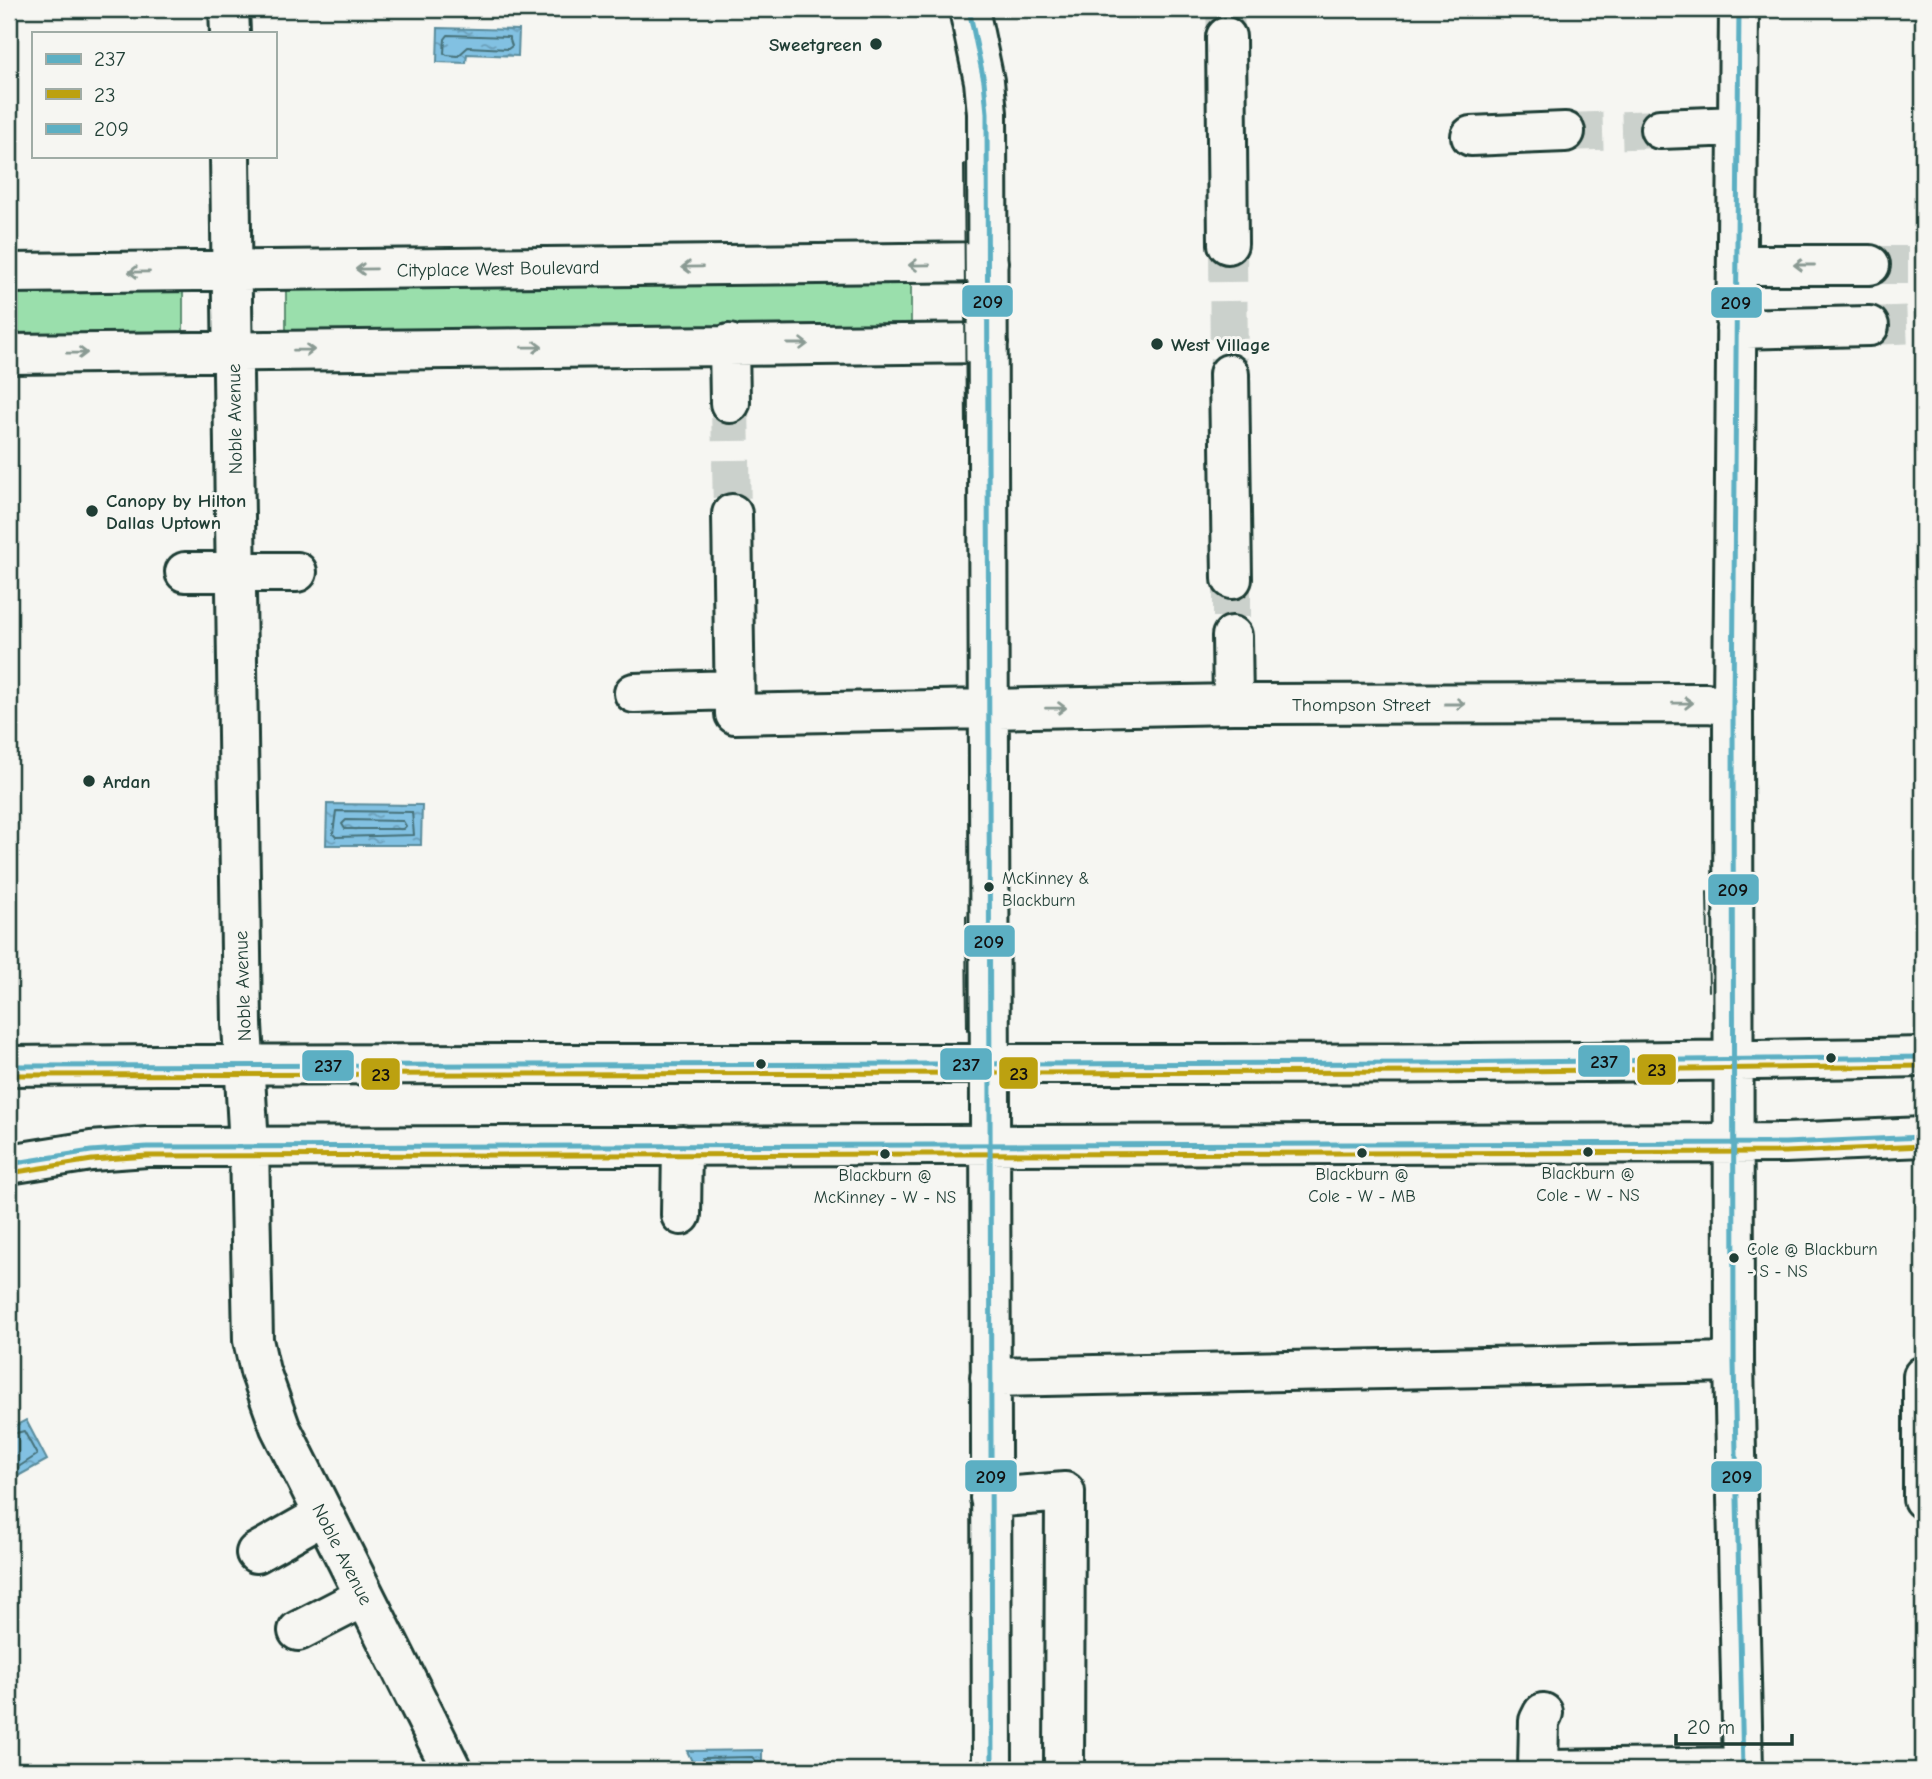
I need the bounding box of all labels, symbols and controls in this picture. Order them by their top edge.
legend [32,32,276,158]
place label: Sweetgreen [769,34,862,56]
marker: Sweetgreen [868,36,884,52]
text: 237 [94,47,126,71]
text: 23 [94,83,116,107]
text: 209 [94,117,129,141]
street label: Cityplace West Boulevard [396,256,600,282]
one-way arrow [908,258,931,271]
one-way arrow [1792,258,1815,272]
one-way arrow [681,260,704,273]
one-way arrow [355,263,378,276]
one-way arrow [128,265,151,278]
line badge: 209 [961,284,1014,318]
line badge: 209 [1710,286,1763,319]
text: 209 [973,291,1003,313]
text: 209 [1721,292,1751,314]
place label: West Village [1171,334,1270,356]
marker: West Village [1149,336,1165,352]
one-way arrow [786,337,809,351]
one-way arrow [520,340,543,354]
one-way arrow [293,343,316,357]
one-way arrow [65,346,88,360]
street label: Noble Avenue [223,363,247,474]
place label: Canopy by Hilton Dallas Uptown [106,490,246,534]
marker: Canopy by Hilton Dallas Uptown [84,503,100,519]
street label: Thompson Street [1292,694,1431,716]
one-way arrow [1671,696,1694,710]
one-way arrow [1444,697,1467,711]
one-way arrow [1045,701,1068,714]
place label: Ardan [103,771,150,793]
marker: Ardan [81,773,97,789]
place label: McKinney & Blackburn [1002,869,1089,910]
line badge: 209 [1707,873,1760,906]
text: 209 [1718,879,1748,901]
marker: McKinney & Blackburn [982,880,996,894]
line badge: 209 [963,924,1016,958]
street label: Noble Avenue [230,930,256,1042]
text: 209 [974,931,1004,953]
line badge: 237 [1577,1044,1631,1078]
line badge: 237 [939,1047,993,1081]
line badge: 237 [301,1049,355,1082]
text: 237 [1590,1051,1618,1073]
unlabelled marker [1824,1051,1838,1065]
line badge: 23 [1636,1053,1677,1086]
text: 237 [952,1054,980,1076]
text: 237 [314,1055,342,1077]
line badge: 23 [998,1056,1039,1090]
line badge: 23 [360,1057,401,1091]
unlabelled marker [754,1057,768,1071]
text: 23 [1648,1059,1666,1081]
text: 23 [1010,1063,1028,1085]
text: 23 [372,1064,390,1086]
marker: Blackburn @ Cole - W - NS [1581,1145,1595,1159]
marker: Blackburn @ Cole - W - MB [1355,1146,1369,1160]
marker: Blackburn @ McKinney - W - NS [878,1147,892,1161]
place label: Blackburn @ Cole - W - NS [1536,1164,1640,1205]
place label: Blackburn @ Cole - W - MB [1308,1165,1416,1206]
place label: Blackburn @ McKinney - W - NS [814,1166,956,1207]
place label: Cole @ Blackburn - S - NS [1747,1240,1878,1281]
marker: Cole @ Blackburn - S - NS [1727,1251,1741,1265]
line badge: 209 [964,1459,1018,1493]
line badge: 209 [1710,1460,1763,1493]
text: 209 [976,1466,1006,1488]
text: 209 [1722,1466,1752,1488]
street label: Noble Avenue [307,1500,377,1609]
scale bar [1676,1702,1792,1746]
text: 20 m [1687,1715,1735,1739]

